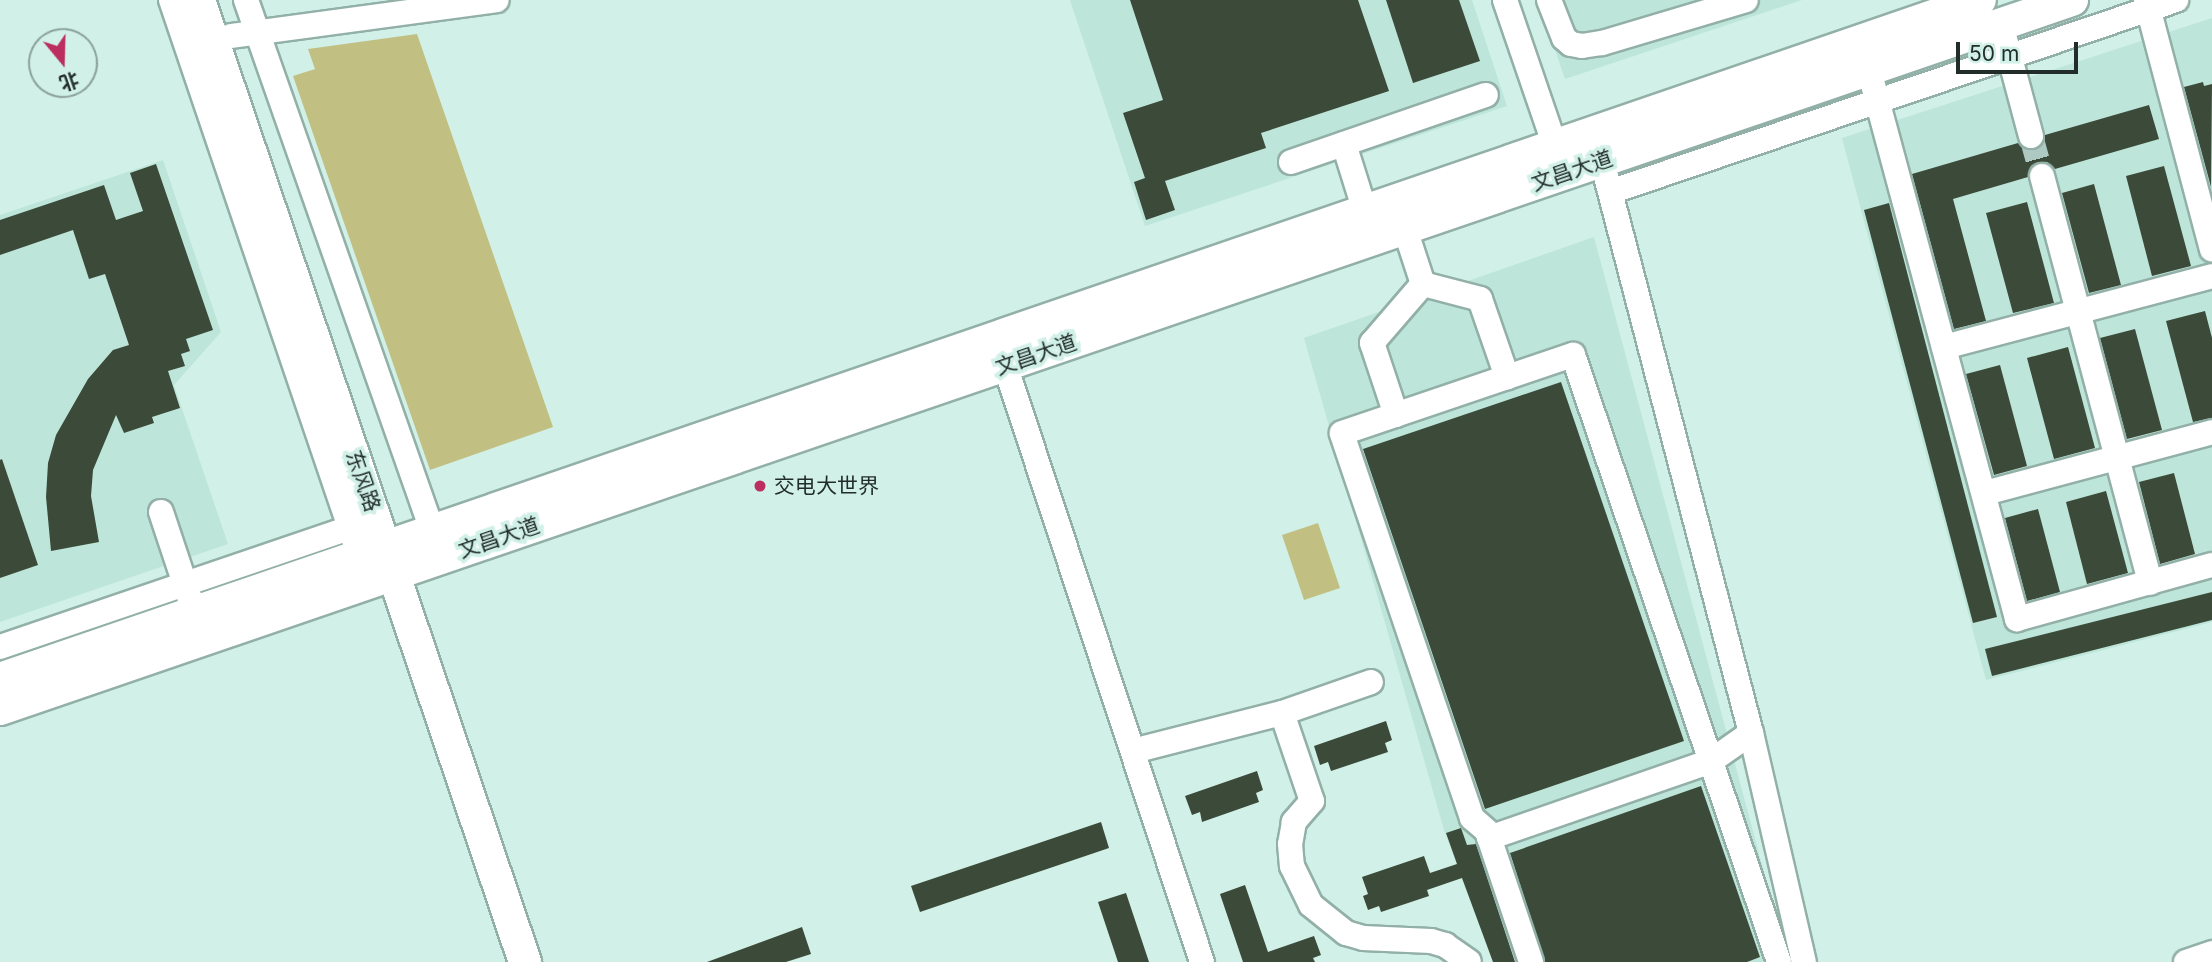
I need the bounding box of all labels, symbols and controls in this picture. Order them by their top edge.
north arrow [28,28,98,98]
scale bar [1960,28,2082,72]
text: 50 m [1969,41,2019,66]
text: 北 [57,67,82,95]
street label: 文昌大道 [1528,145,1616,197]
street label: 文昌大道 [992,329,1080,381]
street label: 东风路 [341,447,385,515]
place label: 交电大世界 [774,473,879,499]
marker: 交电大世界 [752,478,768,494]
street label: 文昌大道 [455,512,543,564]

